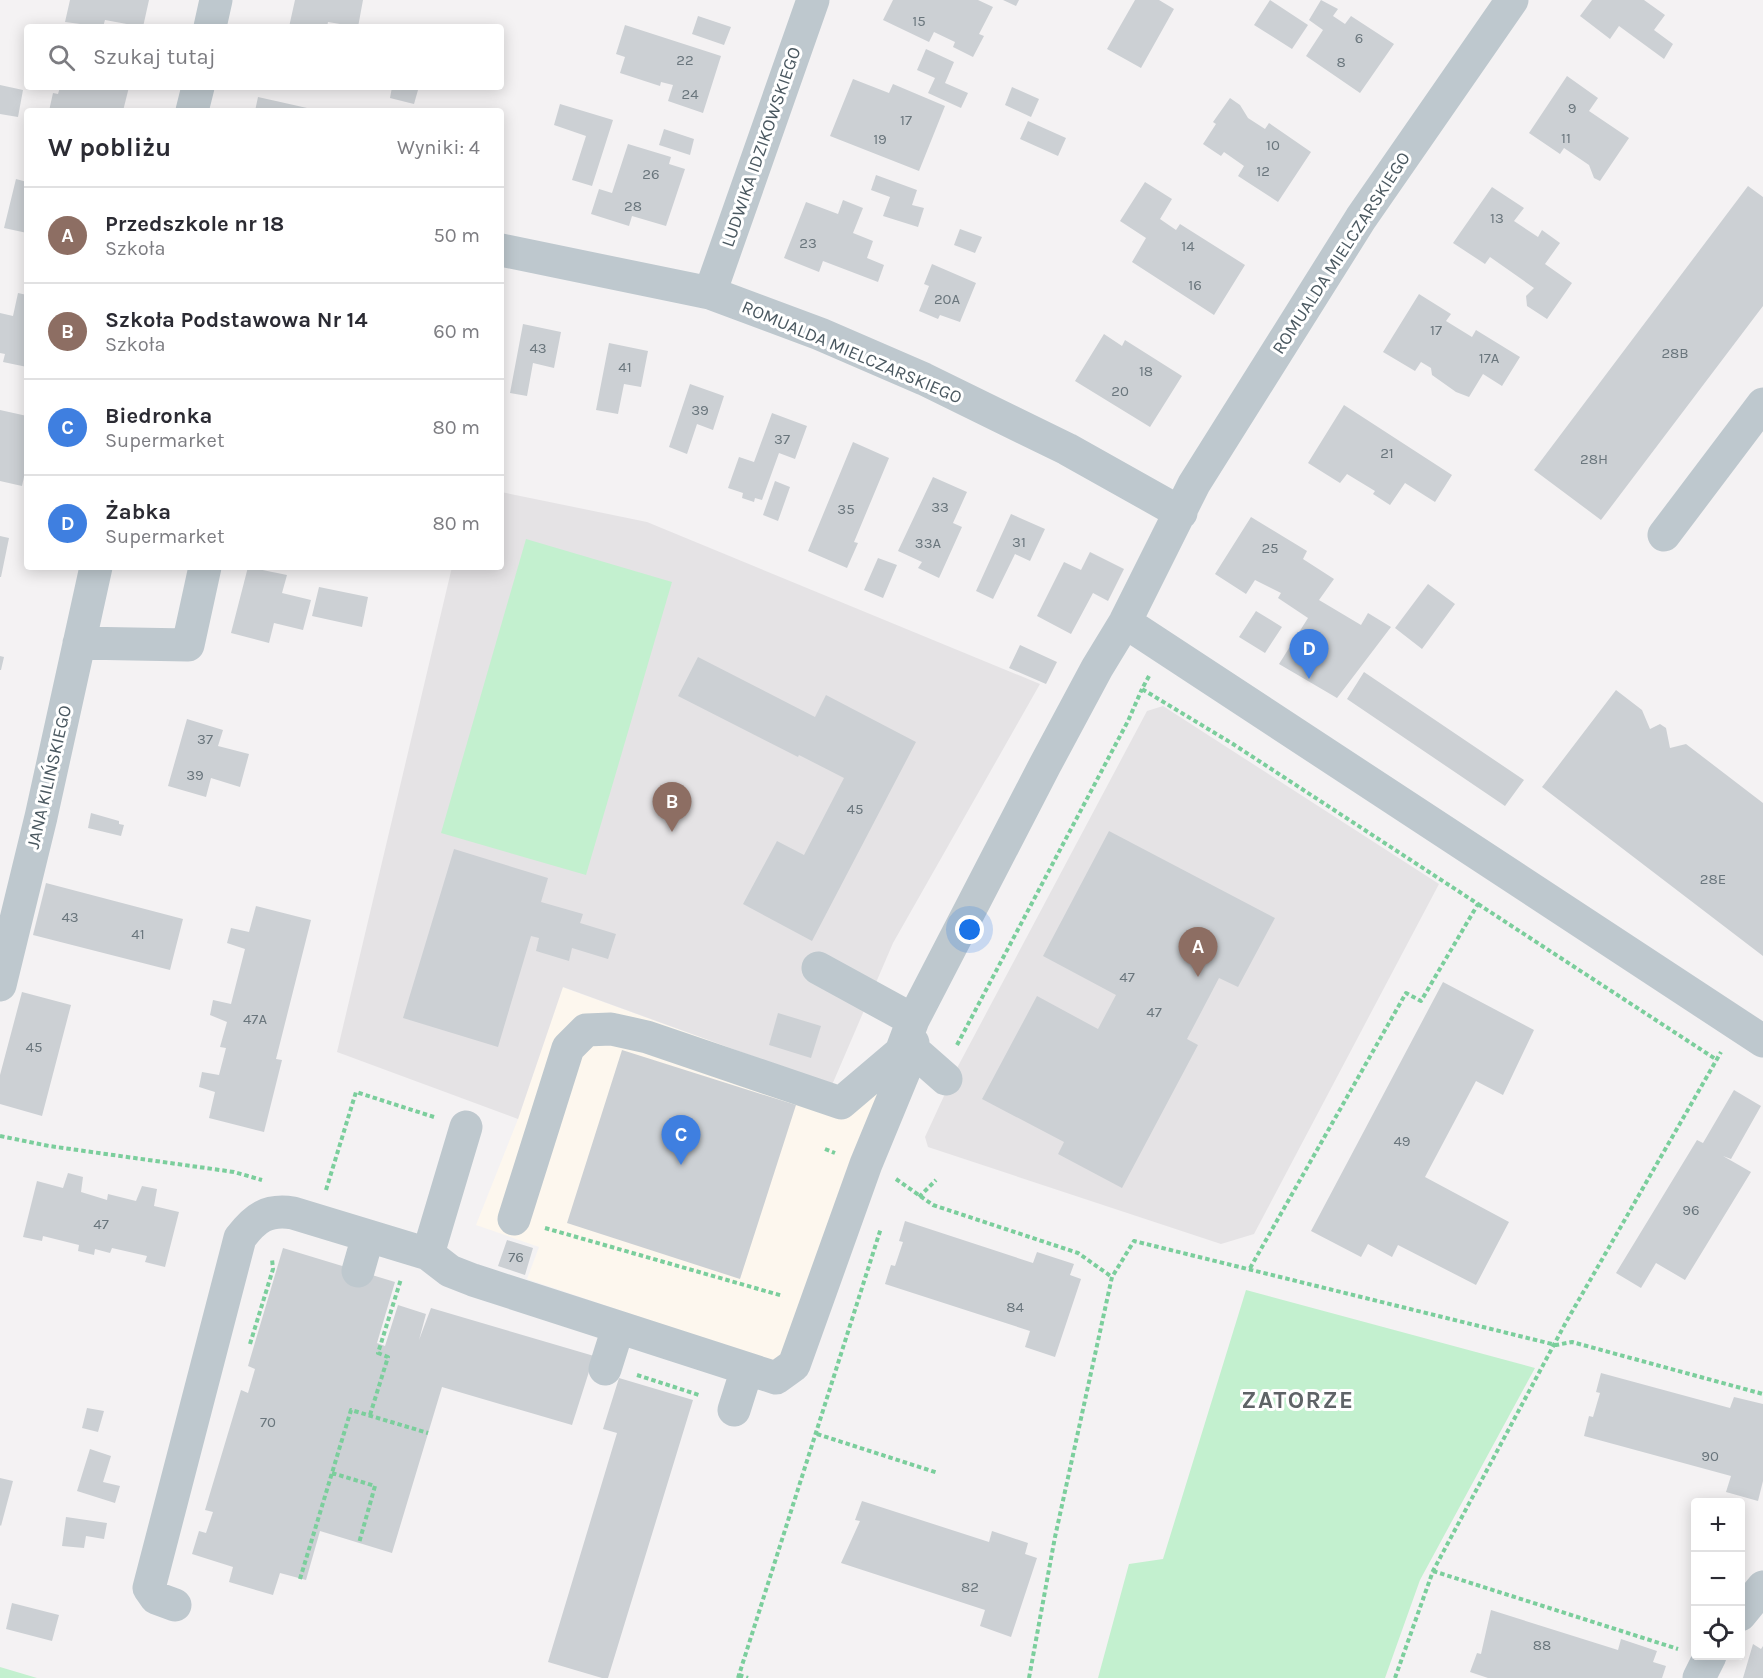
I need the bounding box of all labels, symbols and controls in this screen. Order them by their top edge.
house number: 15 [912,12,926,30]
search box [24,24,504,90]
house number: 6 [1355,29,1363,47]
icon: search [45,41,78,74]
text: Szukaj tutaj [93,44,216,70]
street label: LUDWIKA IDZIKOWSKIEGO [716,44,806,250]
house number: 22 [676,51,694,69]
house number: 8 [1336,53,1346,71]
house number: 24 [681,85,699,103]
house number: 9 [1568,99,1576,117]
house number: 17 [900,111,912,129]
house number: 11 [1561,129,1571,147]
house number: 19 [873,130,887,148]
text: W pobliżu [48,132,171,163]
text: Wyniki: 4 [397,136,480,159]
house number: 10 [1266,136,1280,154]
street label: ROMUALDA MIELCZARSKIEGO [1267,148,1415,358]
house number: 12 [1256,162,1270,180]
house number: 26 [642,165,660,183]
house number: 28 [624,197,642,215]
house number: 13 [1490,209,1504,227]
text: Przedszkole nr 18 [105,211,284,237]
text: A [61,224,74,247]
text: 50 m [433,224,480,247]
house number: 23 [799,234,817,252]
text: Szkoła [105,237,165,260]
house number: 14 [1181,237,1195,255]
house number: 16 [1188,276,1202,294]
house number: 20A [934,290,960,308]
street label: ROMUALDA MIELCZARSKIEGO [739,296,965,408]
text: Szkoła Podstawowa Nr 14 [105,307,368,333]
text: B [61,320,74,343]
text: 60 m [433,320,480,343]
house number: 17 [1430,321,1442,339]
text: Szkoła [105,333,165,356]
house number: 43 [529,339,547,357]
house number: 28B [1661,344,1689,362]
house number: 17A [1479,349,1500,367]
house number: 41 [618,358,632,376]
house number: 18 [1139,362,1153,380]
house number: 20 [1111,382,1129,400]
house number: 39 [691,401,709,419]
text: Biedronka [105,403,212,429]
text: C [61,416,74,439]
text: 80 m [432,416,480,439]
text: Supermarket [105,429,224,452]
house number: 37 [774,430,790,448]
house number: 21 [1380,444,1394,462]
house number: 28H [1580,450,1608,468]
house number: 33 [931,498,949,516]
text: Żabka [105,499,171,525]
house number: 35 [837,500,855,518]
text: D [61,512,74,535]
text: 80 m [432,512,480,535]
text: Supermarket [105,525,224,548]
house number: 31 [1012,533,1026,551]
house number: 33A [915,534,942,552]
house number: 25 [1261,539,1279,557]
pin: D [1290,630,1328,679]
street label: JANA KILIŃSKIEGO [21,703,76,851]
house number: 37 [197,730,213,748]
house number: 39 [186,766,204,784]
pin: B [652,782,692,832]
house number: 45 [847,800,863,818]
house number: 28E [1700,870,1726,888]
house number: 43 [61,908,79,926]
your location [955,915,984,944]
house number: 41 [131,925,145,943]
pin: A [1178,928,1218,977]
house number: 47 [1119,968,1135,986]
house number: 47 [1146,1003,1162,1021]
house number: 47A [243,1010,267,1028]
house number: 45 [26,1038,42,1056]
pin: C [662,1116,700,1165]
house number: 49 [1393,1132,1411,1150]
house number: 96 [1682,1201,1700,1219]
house number: 47 [93,1215,109,1233]
house number: 76 [508,1248,524,1266]
house number: 84 [1006,1298,1024,1316]
district label: ZATORZE [1241,1386,1355,1414]
house number: 70 [260,1413,276,1431]
house number: 90 [1701,1447,1719,1465]
map controls [1691,1498,1745,1660]
button: + [1691,1498,1745,1552]
button: − [1691,1552,1745,1606]
house number: 82 [961,1578,979,1596]
button: locate [1691,1606,1745,1660]
house number: 88 [1533,1636,1551,1654]

